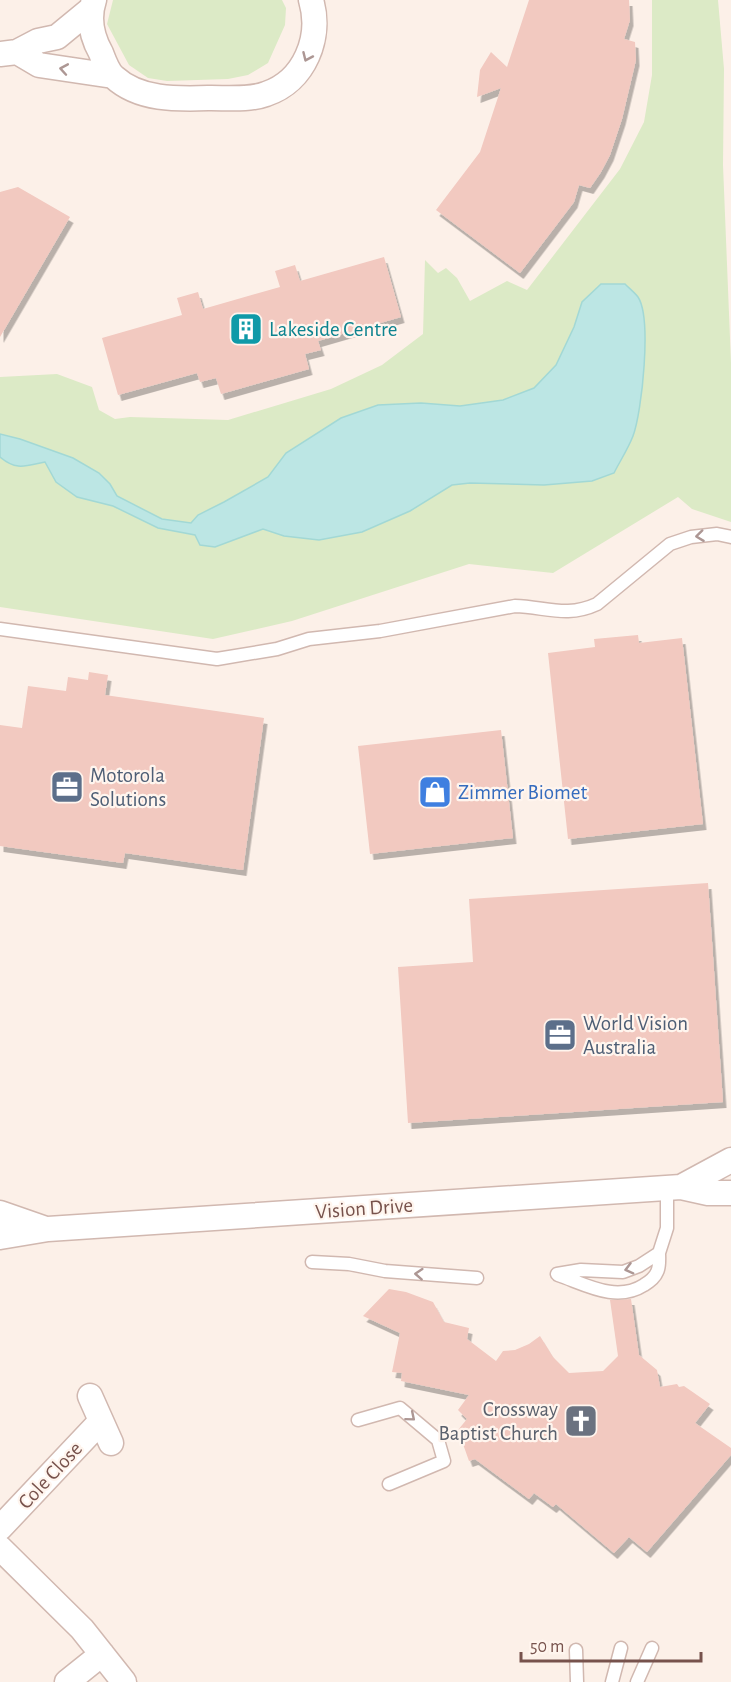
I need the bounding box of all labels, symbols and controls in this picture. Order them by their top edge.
one-way arrow [302,50,314,61]
one-way arrow [59,63,69,76]
building icon: Lakeside Centre [228,311,264,347]
place label: Lakeside Centre [269,319,397,340]
one-way arrow [696,529,705,541]
place label: Motorola Solutions [90,765,166,810]
office icon: Motorola Solutions [49,769,85,805]
shop icon: Zimmer Biomet [417,774,453,810]
place label: Zimmer Biomet [458,782,587,803]
place label: World Vision Australia [583,1013,688,1058]
office icon: World Vision Australia [542,1017,578,1053]
street label: Vision Drive [314,1195,414,1222]
one-way arrow [624,1261,634,1274]
one-way arrow [414,1268,423,1281]
place label: Crossway Baptist Church [439,1399,558,1444]
church icon: Crossway Baptist Church [563,1403,599,1439]
one-way arrow [404,1410,415,1421]
street label: Cole Close [14,1438,86,1513]
scale bar [521,1625,701,1663]
text: 50 m [530,1638,564,1656]

